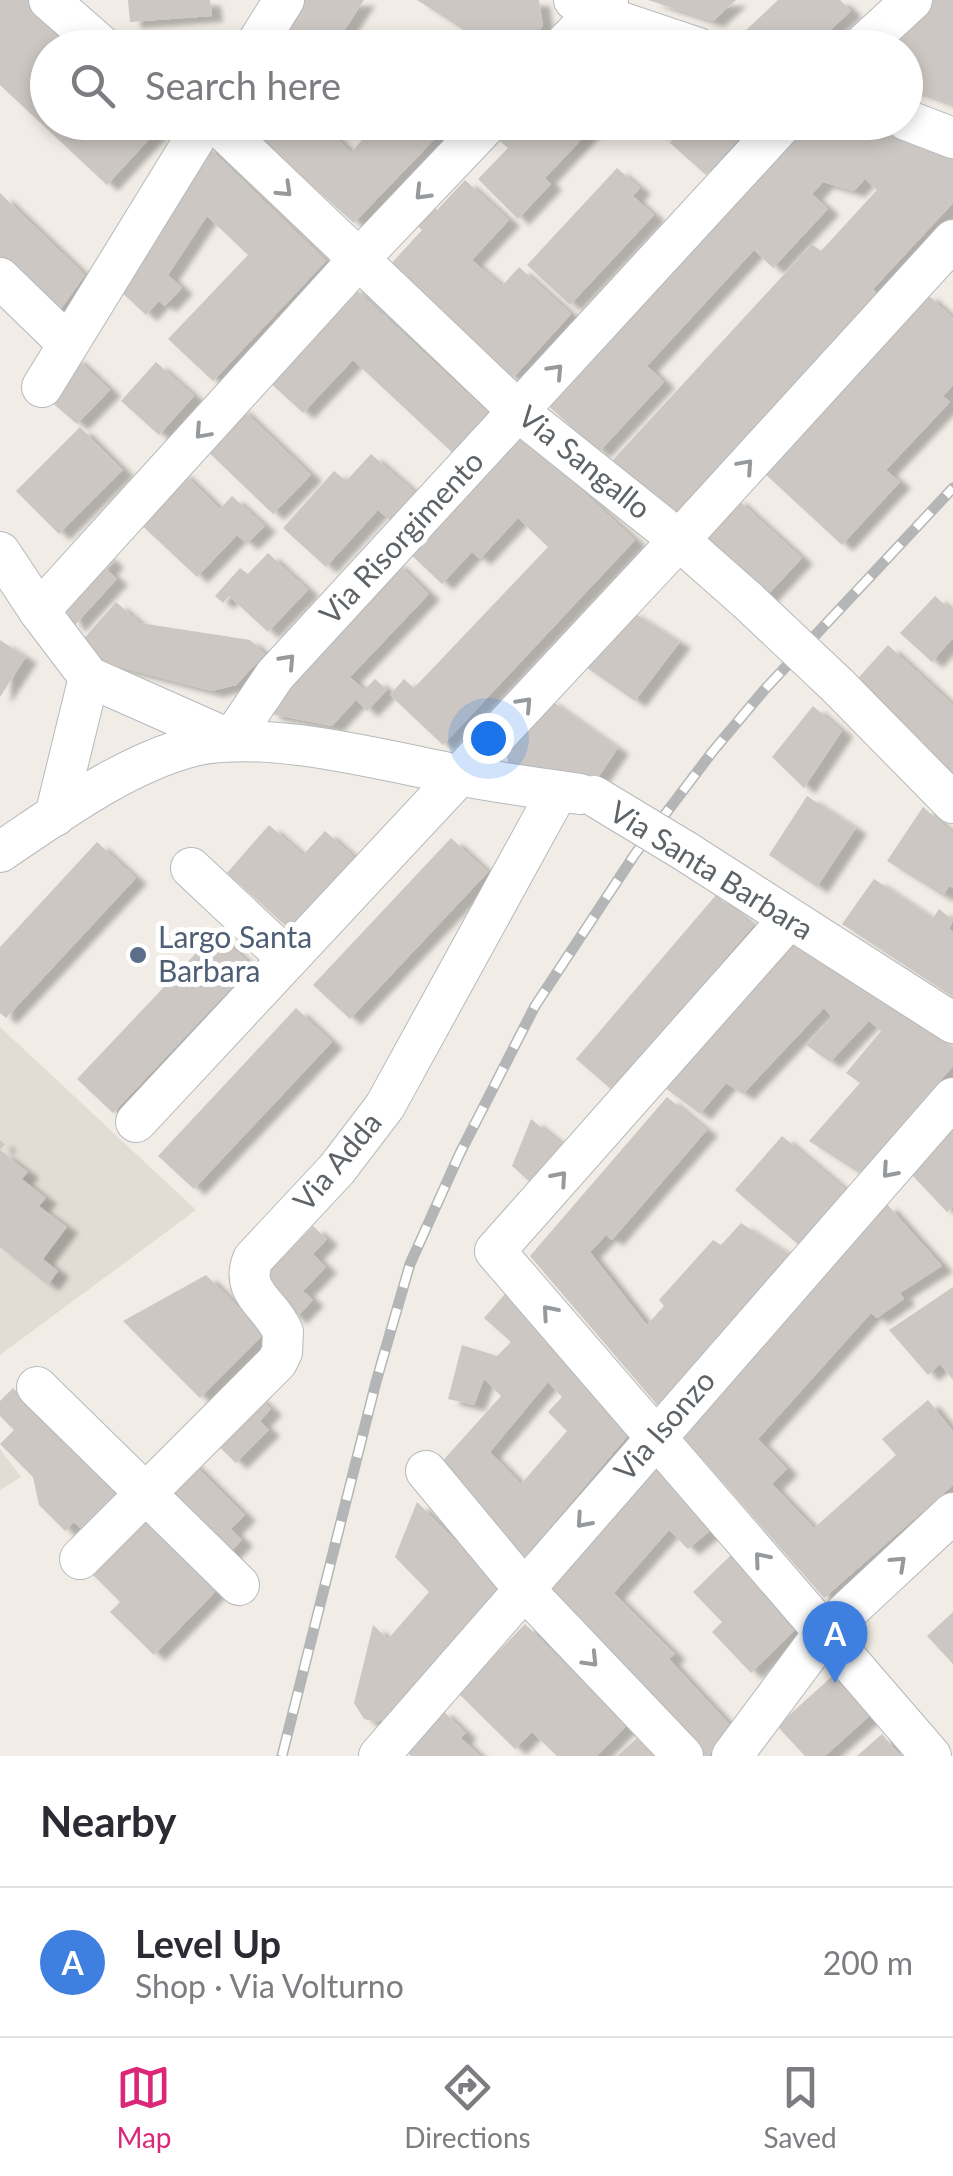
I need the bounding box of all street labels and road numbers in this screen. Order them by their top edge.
street label: Via Sangallo [512,397,659,526]
street label: Via Risorgimento [311,442,490,631]
street label: Via Santa Barbara [604,792,821,946]
street label: Via Adda [285,1104,388,1217]
street label: Via Isonzo [606,1362,721,1487]

